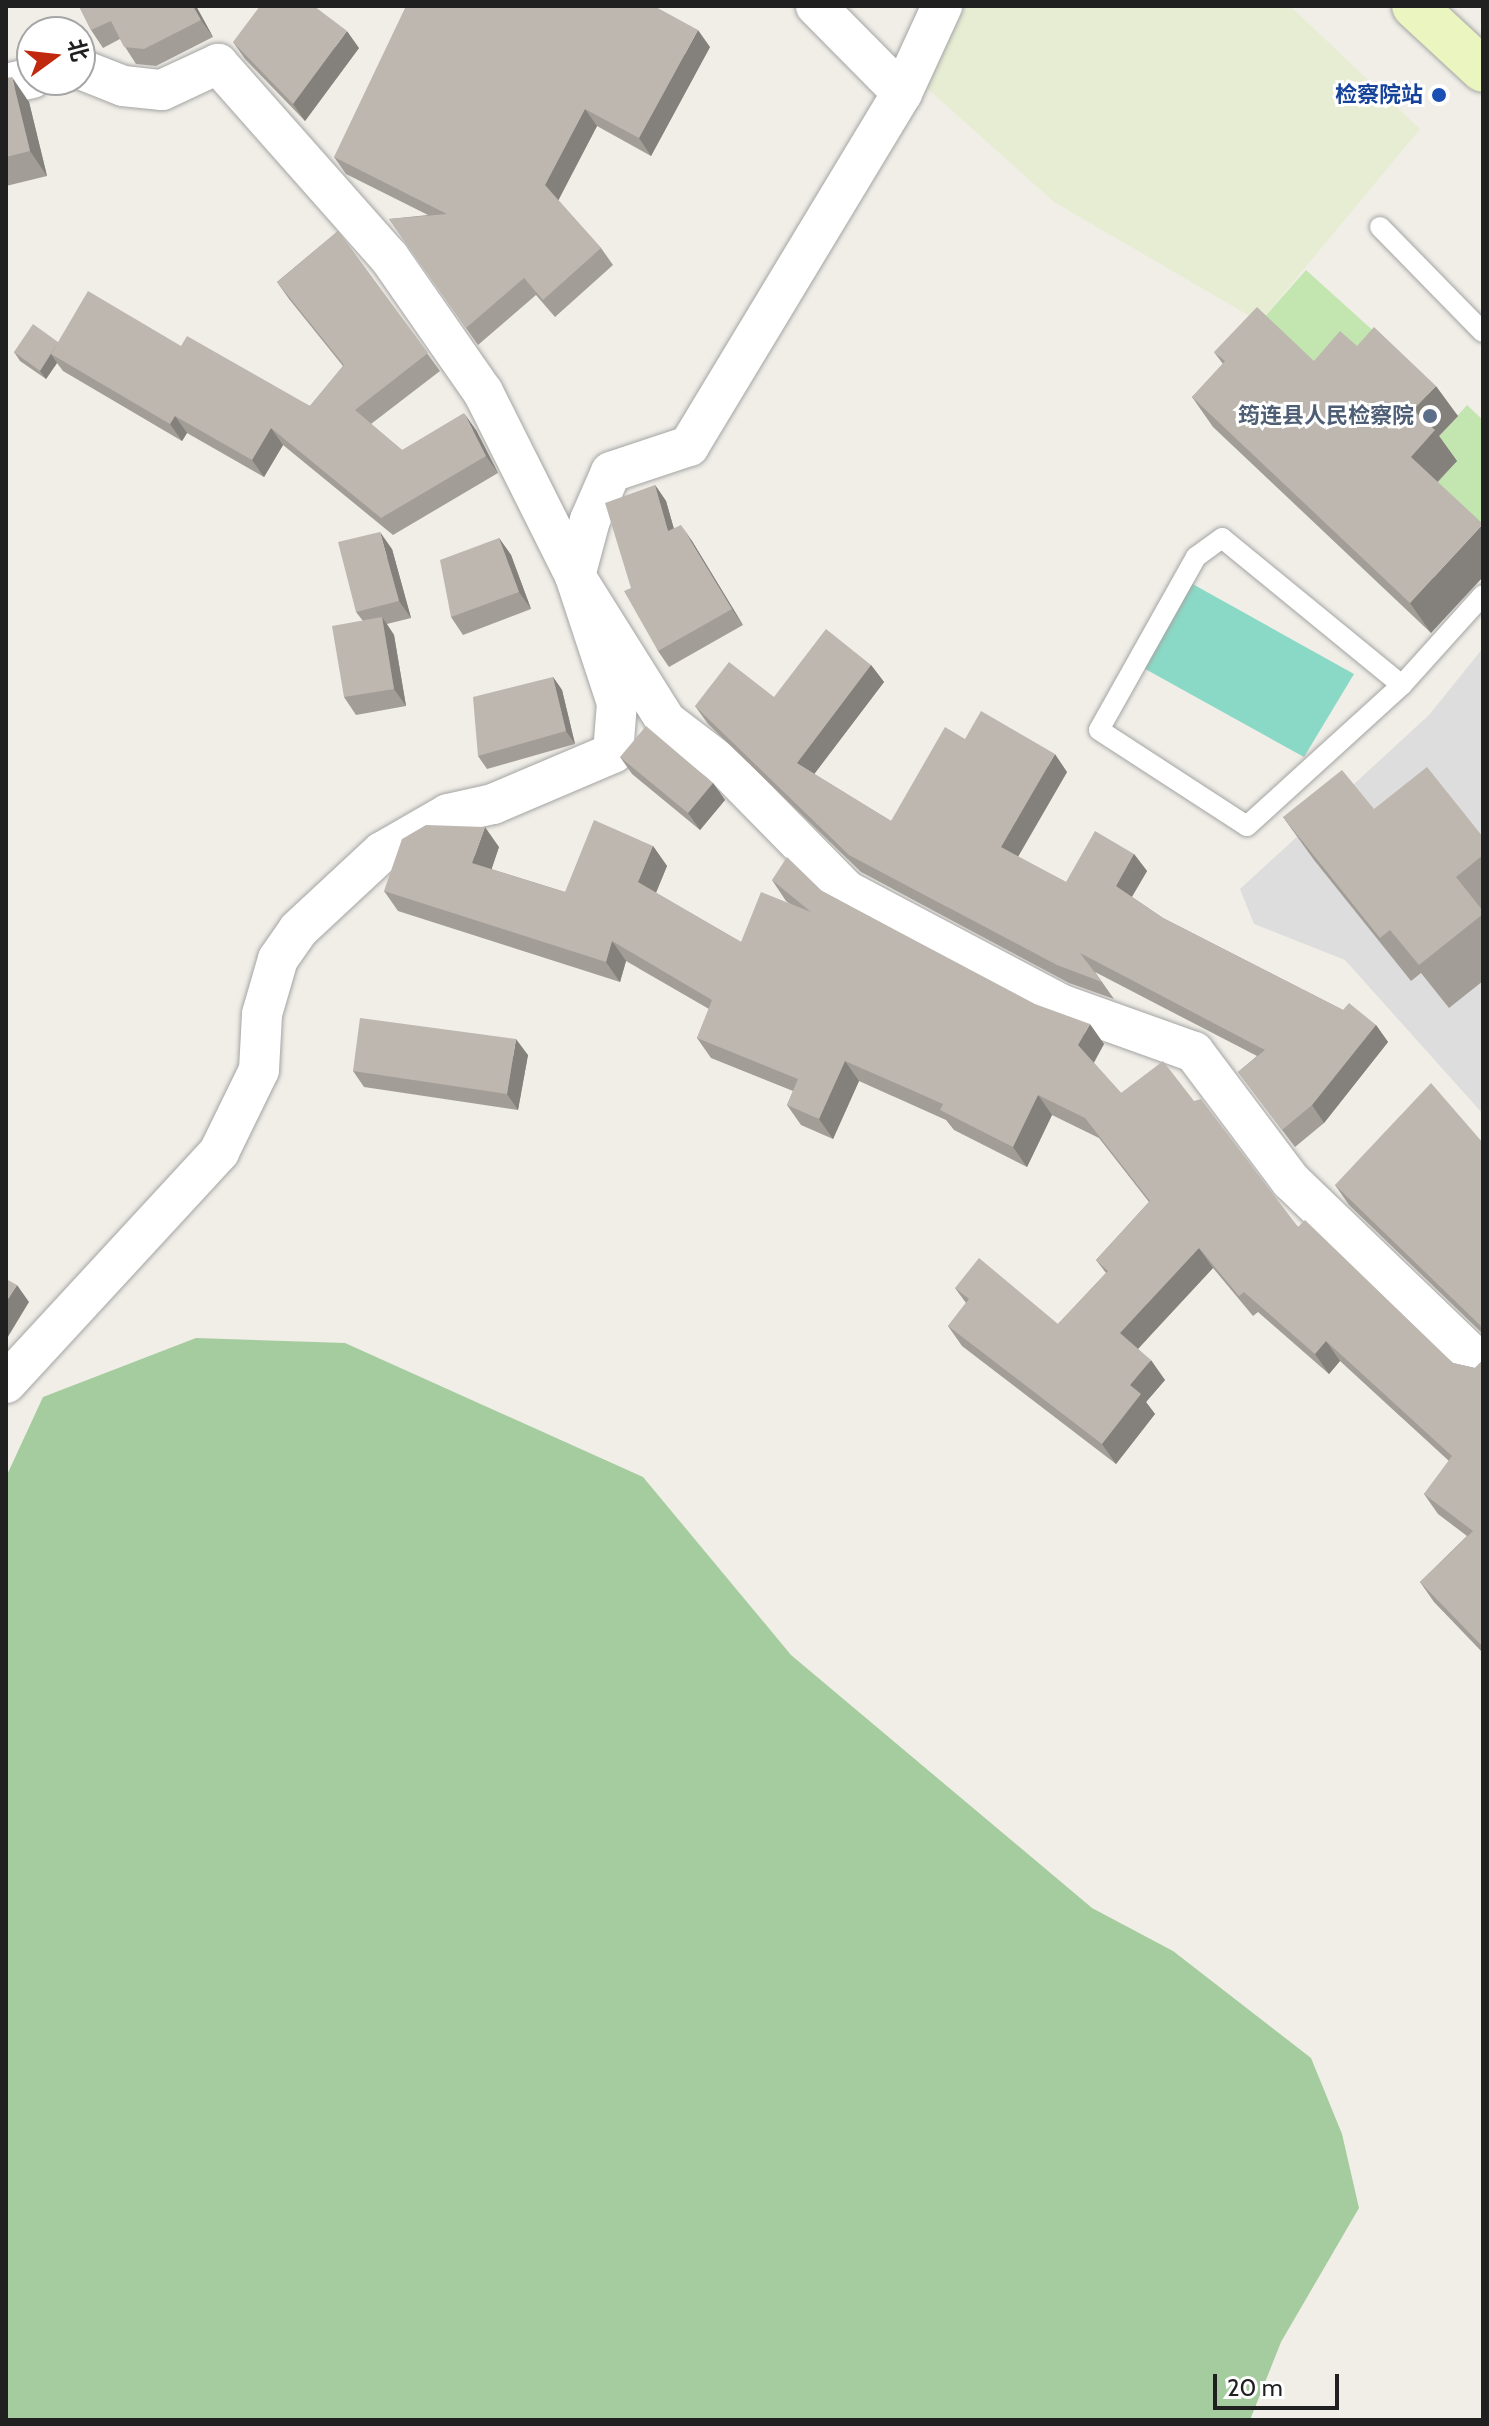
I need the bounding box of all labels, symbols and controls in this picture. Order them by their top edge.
north arrow [16,16,96,96]
text: 北 [62,36,94,64]
place label: 检察院站 [1335,82,1423,108]
marker: 检察院站 [1430,86,1448,104]
place label: 筠连县人民检察院 [1238,403,1414,429]
marker: 筠连县人民检察院 [1421,407,1439,425]
scale bar [1217,2358,1343,2408]
text: 20 m [1227,2373,1283,2402]

